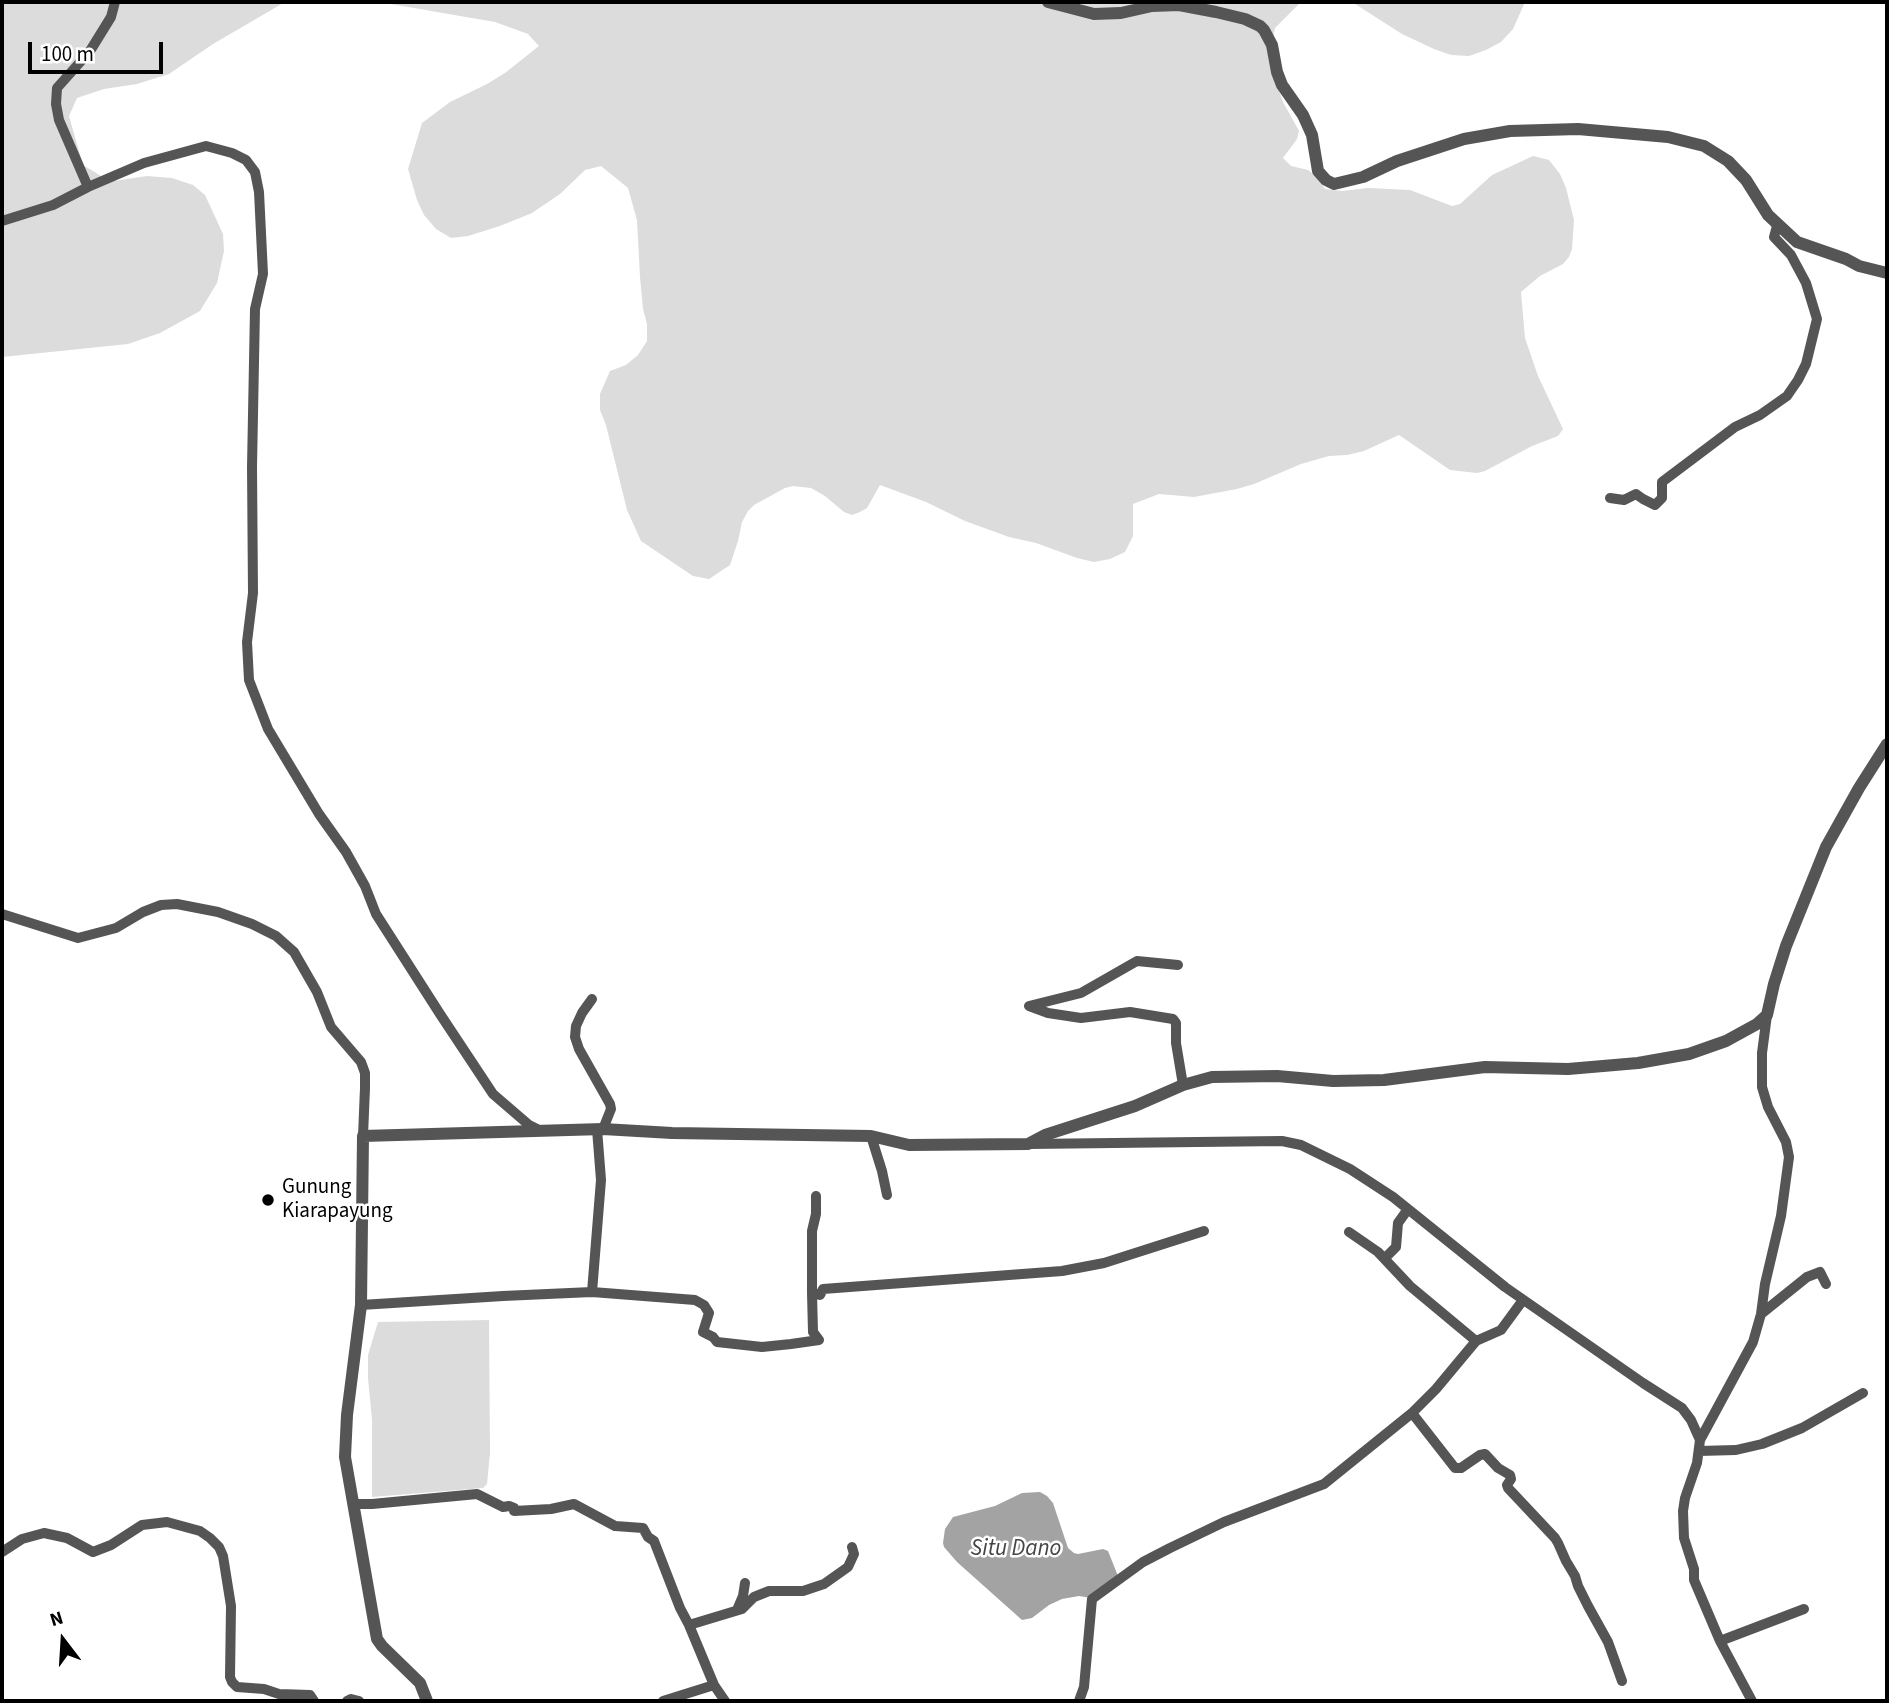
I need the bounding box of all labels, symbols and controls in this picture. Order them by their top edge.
scale bar [32,28,166,72]
text: 100 m [41,39,94,69]
place label: Gunung Kiarapayung [282,1175,393,1225]
marker: Gunung Kiarapayung [260,1192,276,1208]
water label: Situ Dano [971,1536,1061,1564]
north arrow [28,1605,98,1675]
text: N [47,1605,67,1634]

